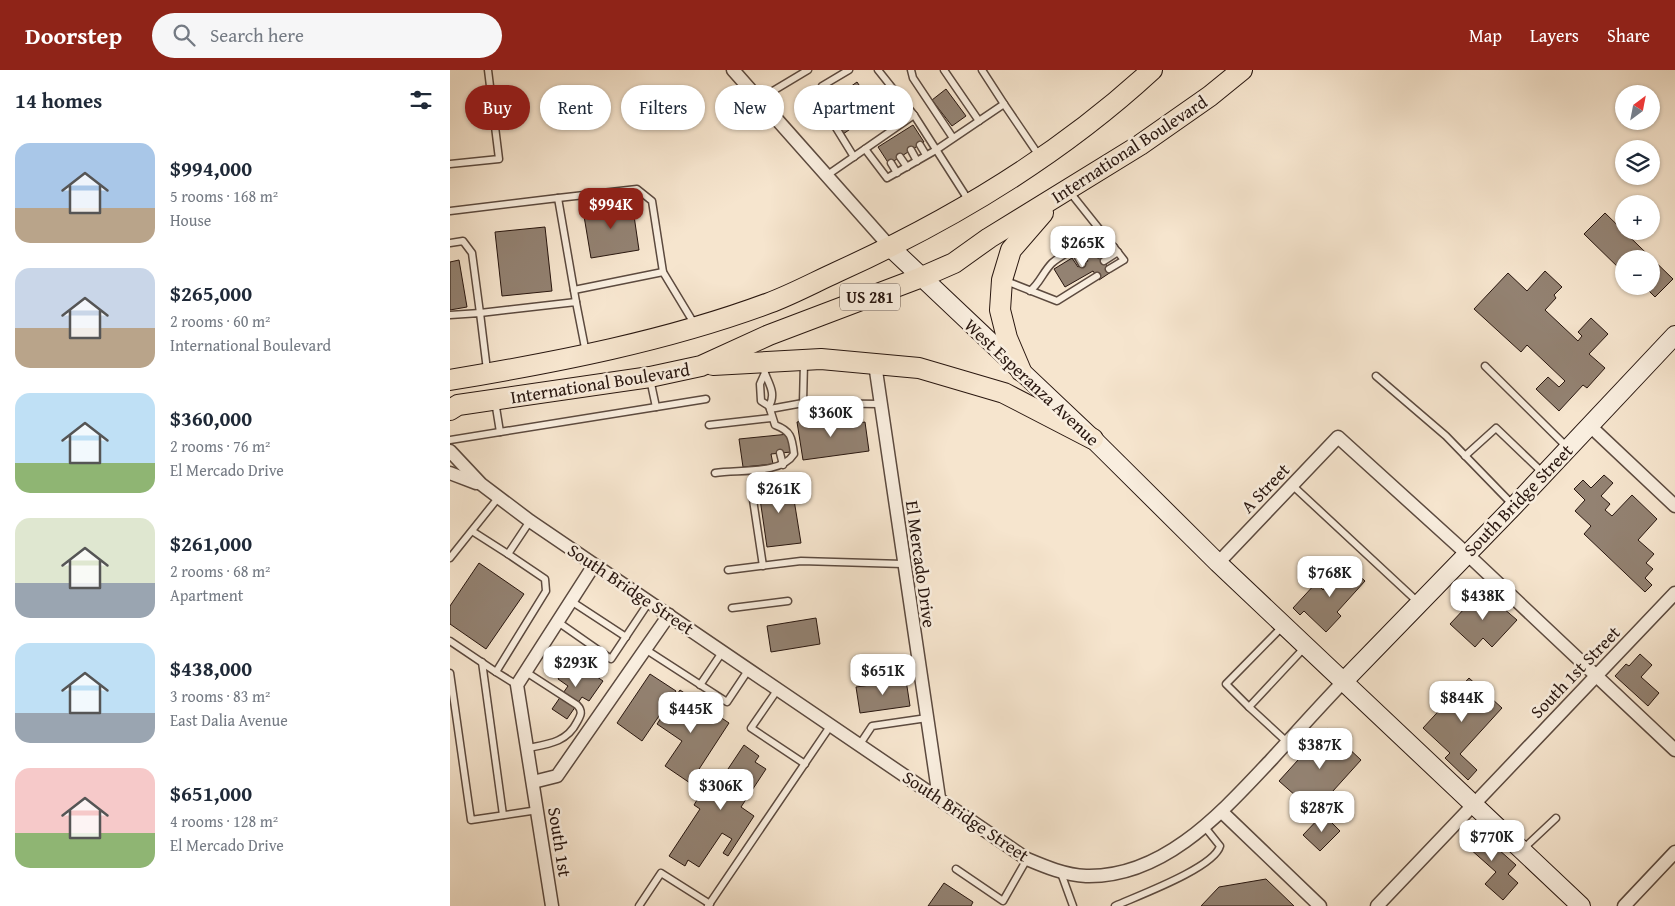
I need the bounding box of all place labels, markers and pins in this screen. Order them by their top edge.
pin: $994K [576,188,646,230]
pin: $265K [1048,226,1118,268]
pin: $360K [796,396,866,438]
pin: $261K [744,472,814,514]
pin: $768K [1295,556,1365,598]
pin: $438K [1448,578,1518,621]
pin: $293K [541,646,611,688]
pin: $651K [848,654,918,696]
pin: $844K [1427,680,1497,723]
pin: $445K [656,692,726,734]
pin: $387K [1285,728,1355,770]
pin: $306K [686,768,756,811]
pin: $287K [1287,790,1357,833]
pin: $770K [1457,820,1527,862]

